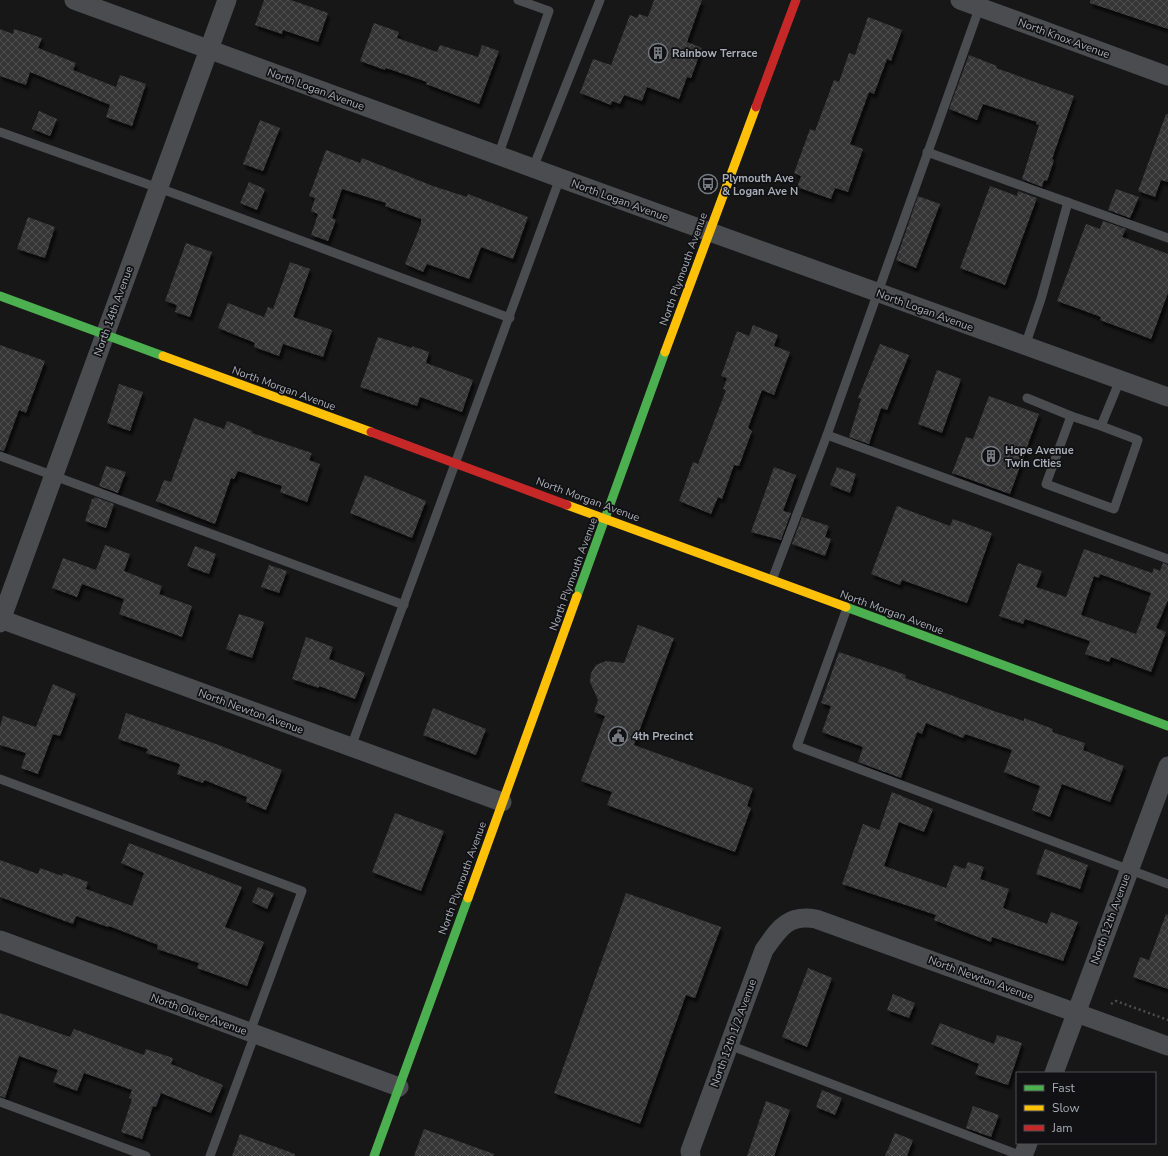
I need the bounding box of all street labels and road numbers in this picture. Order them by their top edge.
street label: North Knox Avenue [1016,15,1112,62]
street label: North Logan Avenue [265,65,367,114]
street label: North Logan Avenue [569,176,671,225]
street label: North Plymouth Avenue [656,210,711,328]
street label: North 14th Avenue [90,264,137,358]
street label: North Logan Avenue [874,286,976,335]
street label: North Morgan Avenue [230,363,338,414]
street label: North Morgan Avenue [534,474,642,525]
street label: North Plymouth Avenue [546,515,601,633]
street label: North Morgan Avenue [838,587,946,638]
street label: North Newton Avenue [196,685,306,738]
street label: North Plymouth Avenue [435,819,490,937]
street label: North 12th Avenue [1087,872,1134,966]
street label: North Newton Avenue [926,952,1036,1005]
street label: North 12th 1/2 Avenue [707,977,760,1089]
street label: North Oliver Avenue [149,990,249,1039]

